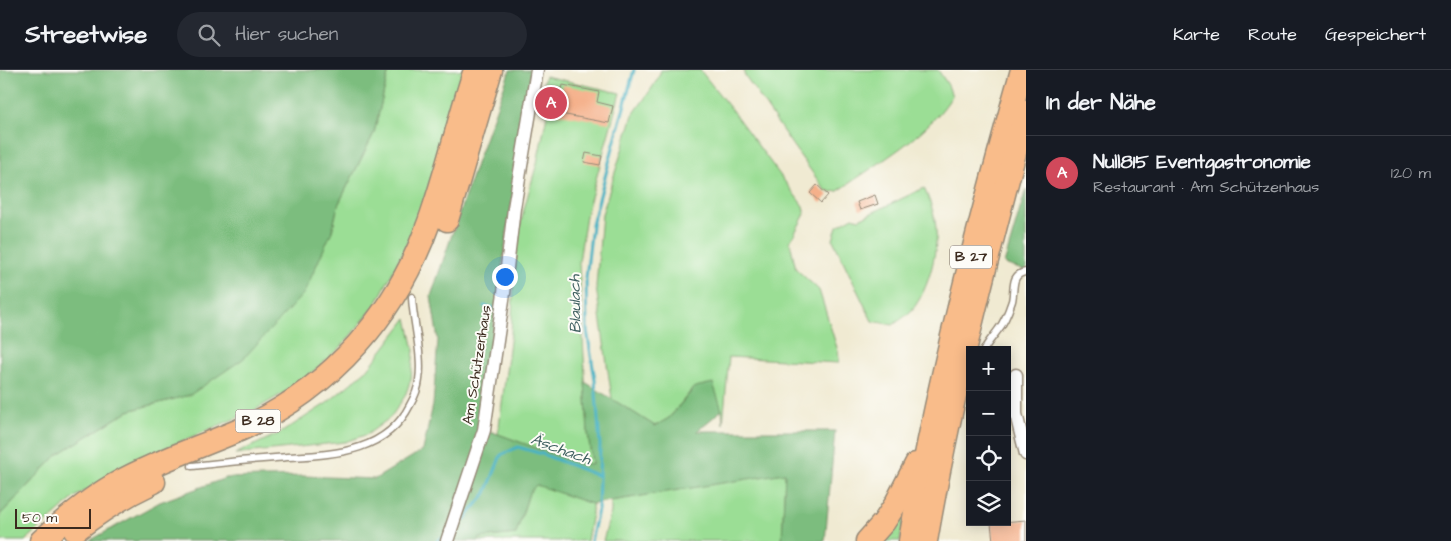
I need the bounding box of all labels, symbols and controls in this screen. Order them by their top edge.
search box [177,12,527,57]
text: Streetwise [25,18,147,52]
icon: search [195,21,223,49]
text: Hier suchen [235,21,338,48]
text: Karte [1173,22,1220,47]
text: Route [1248,22,1297,47]
text: Gespeichert [1325,22,1426,47]
pin: A [535,84,567,122]
text: In der Nähe [1046,88,1156,117]
text: Null815 Eventgastronomie [1093,149,1311,176]
text: A [1057,162,1067,184]
text: 120 m [1391,162,1431,184]
text: Restaurant · Am Schützenhaus [1093,176,1319,198]
road number: B 27 [950,246,992,268]
your location [492,264,518,290]
water label: Blaulach [563,273,587,334]
street label: Am Schützenhaus [457,303,497,426]
map controls [966,346,1011,526]
button: + [966,346,1011,391]
button: − [966,391,1011,436]
road number: B 28 [236,410,280,432]
water label: Äschach [528,428,595,470]
button: locate [966,436,1011,481]
button: layers [966,481,1011,526]
scale bar [15,506,91,529]
text: 50 m [22,508,57,528]

